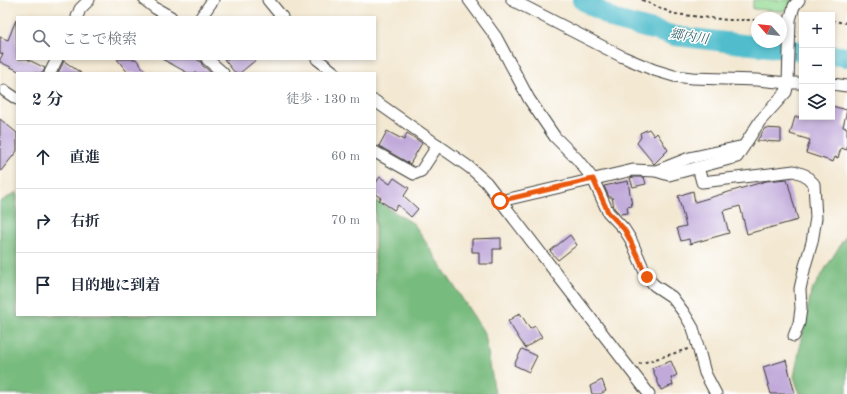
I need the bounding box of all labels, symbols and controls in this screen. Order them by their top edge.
north arrow [751,12,787,48]
map controls [799,12,835,120]
button: + [799,12,835,48]
search box [16,16,376,60]
icon: search [30,27,52,49]
water label: 郷内川 [669,27,711,47]
text: ここで検索 [62,33,137,48]
button: − [799,48,835,84]
button: layers [799,84,835,120]
text: 2 分 [32,92,64,109]
text: 徒歩 · 130 m [286,93,360,106]
icon: ahead [32,146,54,168]
text: 60 m [331,150,360,163]
text: 直進 [70,151,100,166]
route start [491,192,509,210]
icon: right [32,210,54,232]
text: 70 m [331,214,360,227]
text: 右折 [70,215,100,230]
route end [638,268,656,286]
icon: arrive [32,274,54,296]
text: 目的地に到着 [70,279,160,294]

